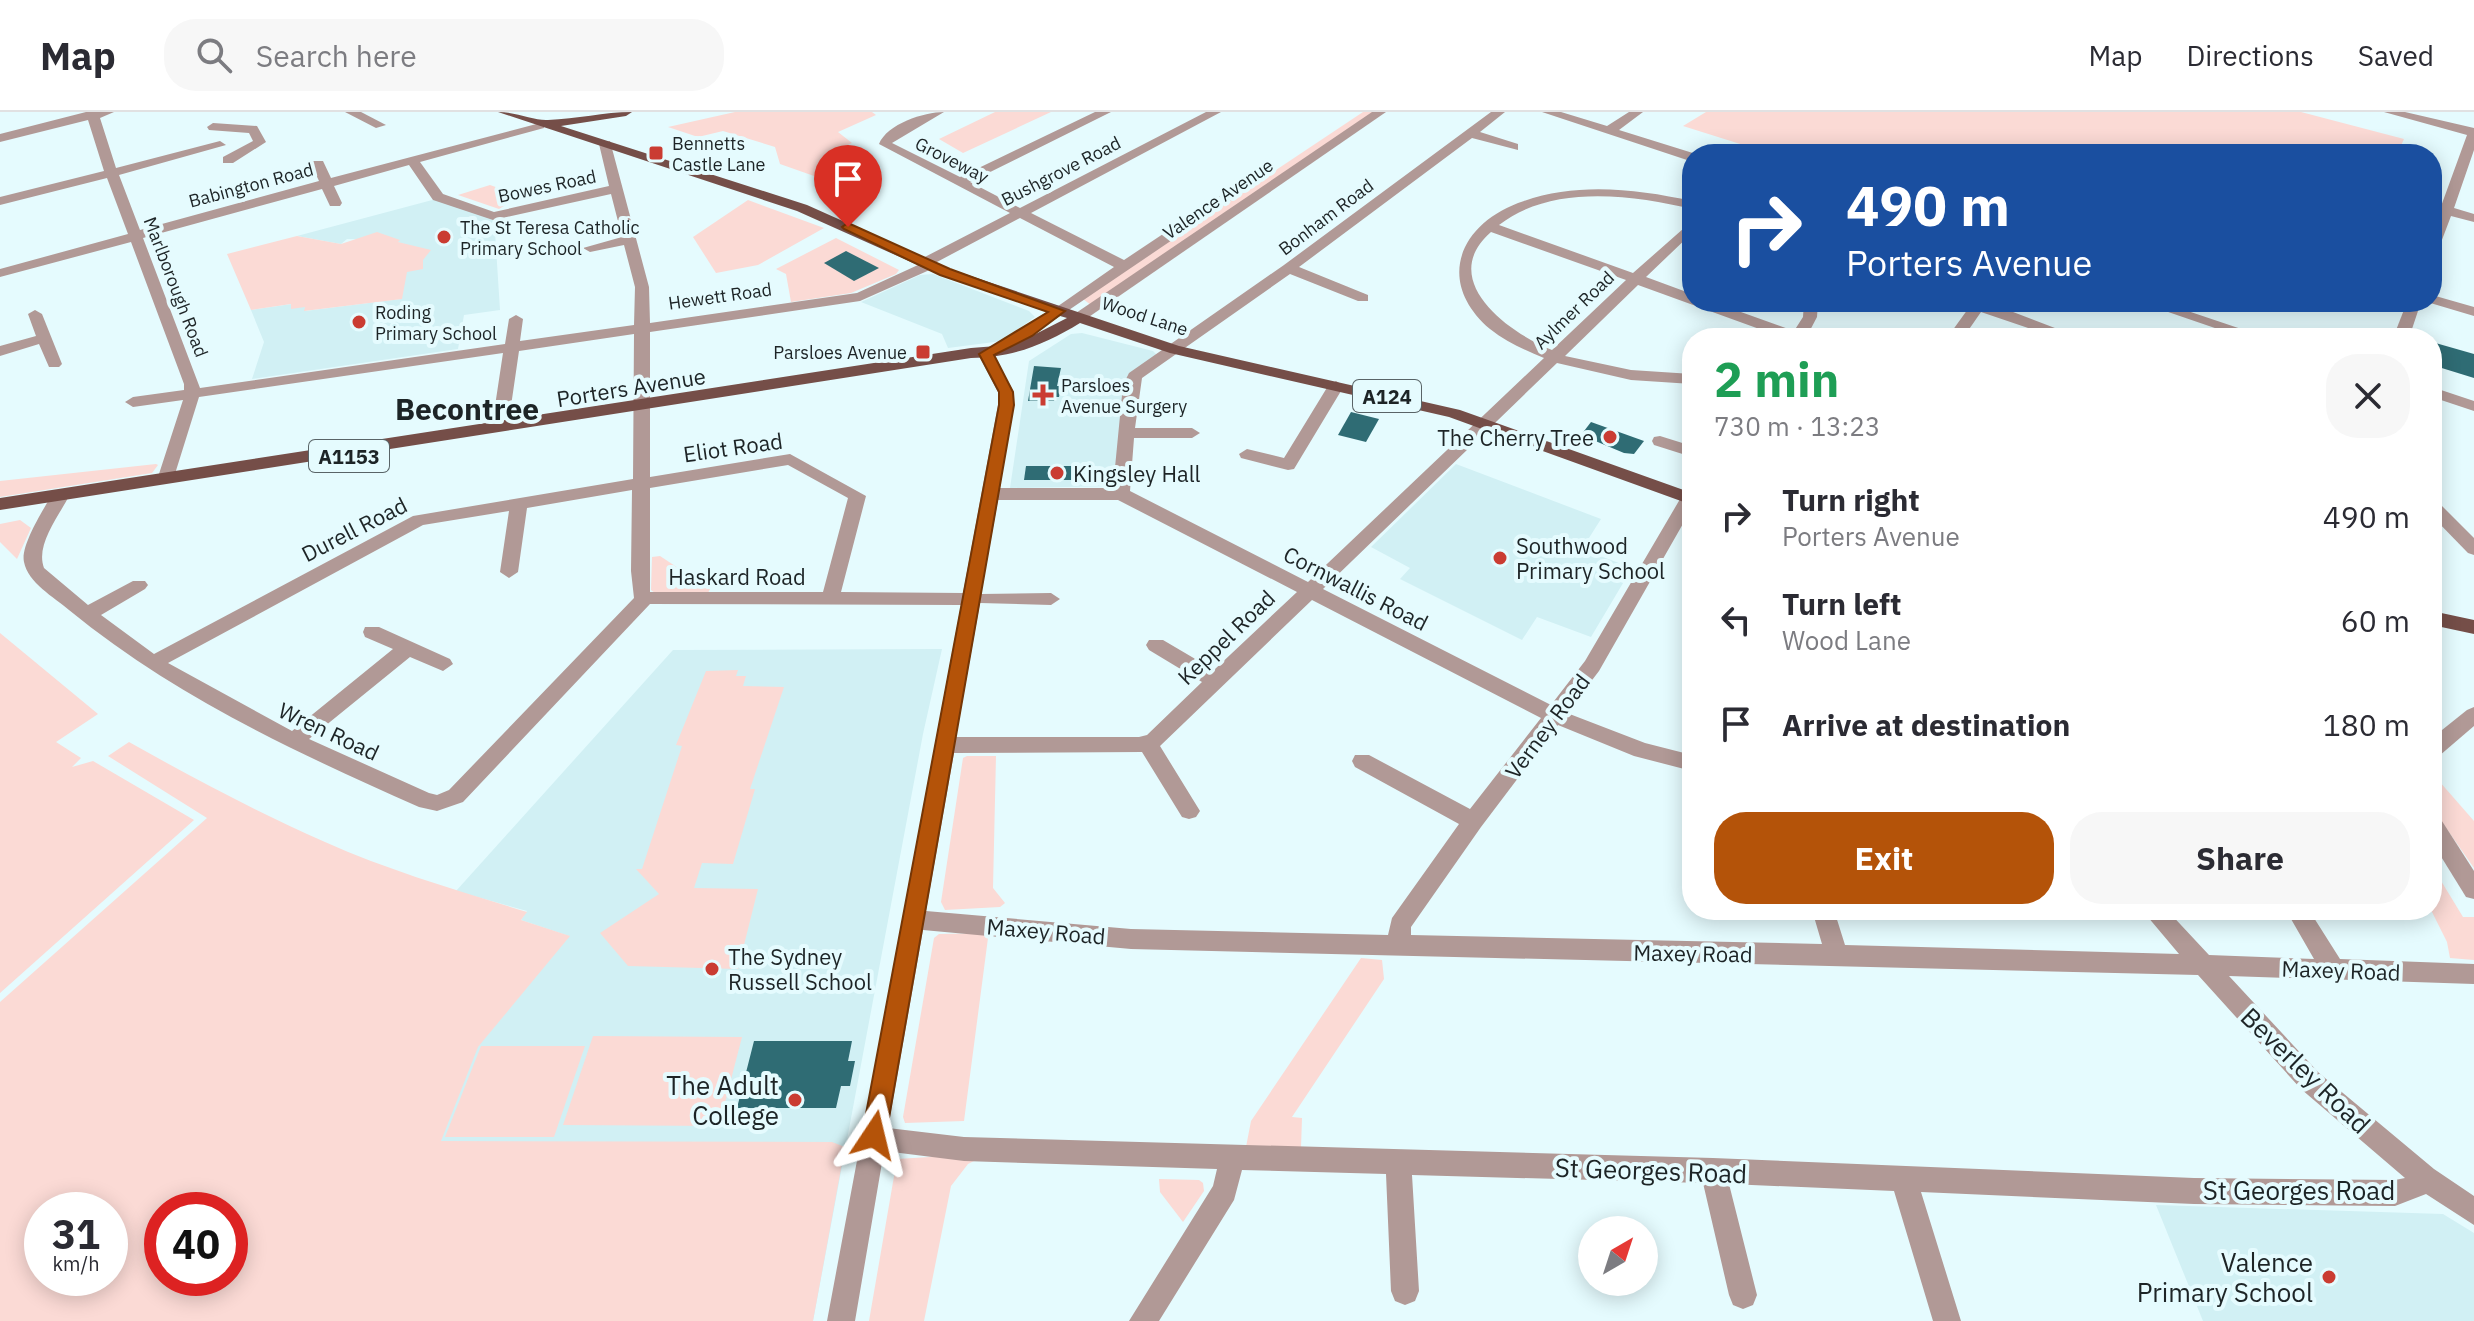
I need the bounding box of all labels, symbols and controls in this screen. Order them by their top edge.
search box [164,19,724,91]
text: Map [40,31,116,80]
icon: search [192,33,236,77]
text: Search here [256,36,417,75]
text: Map [2088,37,2142,74]
text: Directions [2186,37,2314,74]
text: Saved [2358,37,2434,74]
street label: Bushgrove Road [997,131,1125,211]
place label: Bennetts Castle Lane [672,132,766,176]
street label: Groveway [911,132,993,188]
marker: Bennetts Castle Lane [647,144,665,162]
pin [814,145,882,227]
street label: Valence Avenue [1158,154,1278,244]
street label: Babington Road [186,157,316,213]
icon: arrive [826,157,870,201]
street label: Bowes Road [496,164,598,208]
text: 490 m [1846,169,2010,241]
street label: Bonham Road [1274,174,1378,260]
icon: right [1714,176,1818,280]
street label: Marlborough Road [139,214,213,360]
place label: The St Teresa Catholic Primary School [460,216,640,260]
marker: The St Teresa Catholic Primary School [435,228,453,246]
text: Porters Avenue [1846,239,2092,286]
street label: Aylmer Road [1529,266,1619,354]
street label: Hewett Road [667,277,773,315]
street label: Wood Lane [1099,291,1191,341]
place label: Roding Primary School [375,301,497,345]
marker: Roding Primary School [350,313,368,331]
place label: Parsloes Avenue [773,341,907,364]
marker: Parsloes Avenue [914,343,932,361]
text: 2 min [1714,348,1839,410]
button: close [2326,354,2410,438]
street label: Porters Avenue [554,361,708,413]
place label: Parsloes Avenue Surgery [1061,374,1187,418]
road number: A124 [1353,380,1421,412]
marker: Parsloes Avenue Surgery [1032,384,1054,406]
district label: Becontree [395,389,539,428]
text: 730 m · 13:23 [1714,409,1880,443]
place label: The Cherry Tree [1437,423,1594,452]
street label: Eliot Road [681,426,785,468]
marker: The Cherry Tree [1601,428,1619,446]
road number: A1153 [309,440,389,472]
place label: Kingsley Hall [1073,459,1201,488]
marker: Kingsley Hall [1048,464,1066,482]
text: Turn right [1782,480,1920,519]
street label: Durell Road [296,490,412,568]
icon: right [1714,494,1758,538]
text: 490 m [2323,497,2410,536]
text: Porters Avenue [1782,519,1960,553]
place label: Southwood Primary School [1516,531,1665,585]
street label: Cornwallis Road [1279,539,1433,637]
marker: Southwood Primary School [1491,549,1509,567]
street label: Haskard Road [668,562,806,591]
street label: Keppel Road [1171,583,1281,691]
text: Turn left [1782,584,1901,623]
icon: left [1714,598,1758,642]
text: 60 m [2341,601,2410,640]
text: Wood Lane [1782,623,1911,657]
street label: Verney Road [1498,668,1596,784]
street label: Wren Road [274,695,384,767]
icon: arrive [1714,702,1758,746]
text: Arrive at destination [1782,705,2070,744]
text: 180 m [2323,705,2410,744]
button: Exit [1714,812,2054,904]
button: Share [2070,812,2410,904]
street label: Maxey Road [985,911,1107,951]
street label: Maxey Road [1633,937,1753,969]
place label: The Sydney Russell School [728,942,872,996]
street label: Maxey Road [2281,953,2401,987]
marker: The Sydney Russell School [703,960,721,978]
street label: Beverley Road [2234,1000,2378,1140]
place label: The Adult College [666,1068,779,1132]
marker: The Adult College [786,1091,804,1109]
position arrow [832,1093,916,1177]
street label: St Georges Road [1554,1150,1748,1190]
street label: St Georges Road [2203,1173,2395,1207]
speed limit sign: 40 [144,1192,248,1296]
text: 31 [52,1208,100,1260]
north arrow [1578,1216,1658,1296]
map controls [1578,1216,1658,1296]
place label: Valence Primary School [2137,1245,2313,1309]
text: km/h [52,1250,100,1277]
marker: Valence Primary School [2320,1268,2338,1286]

